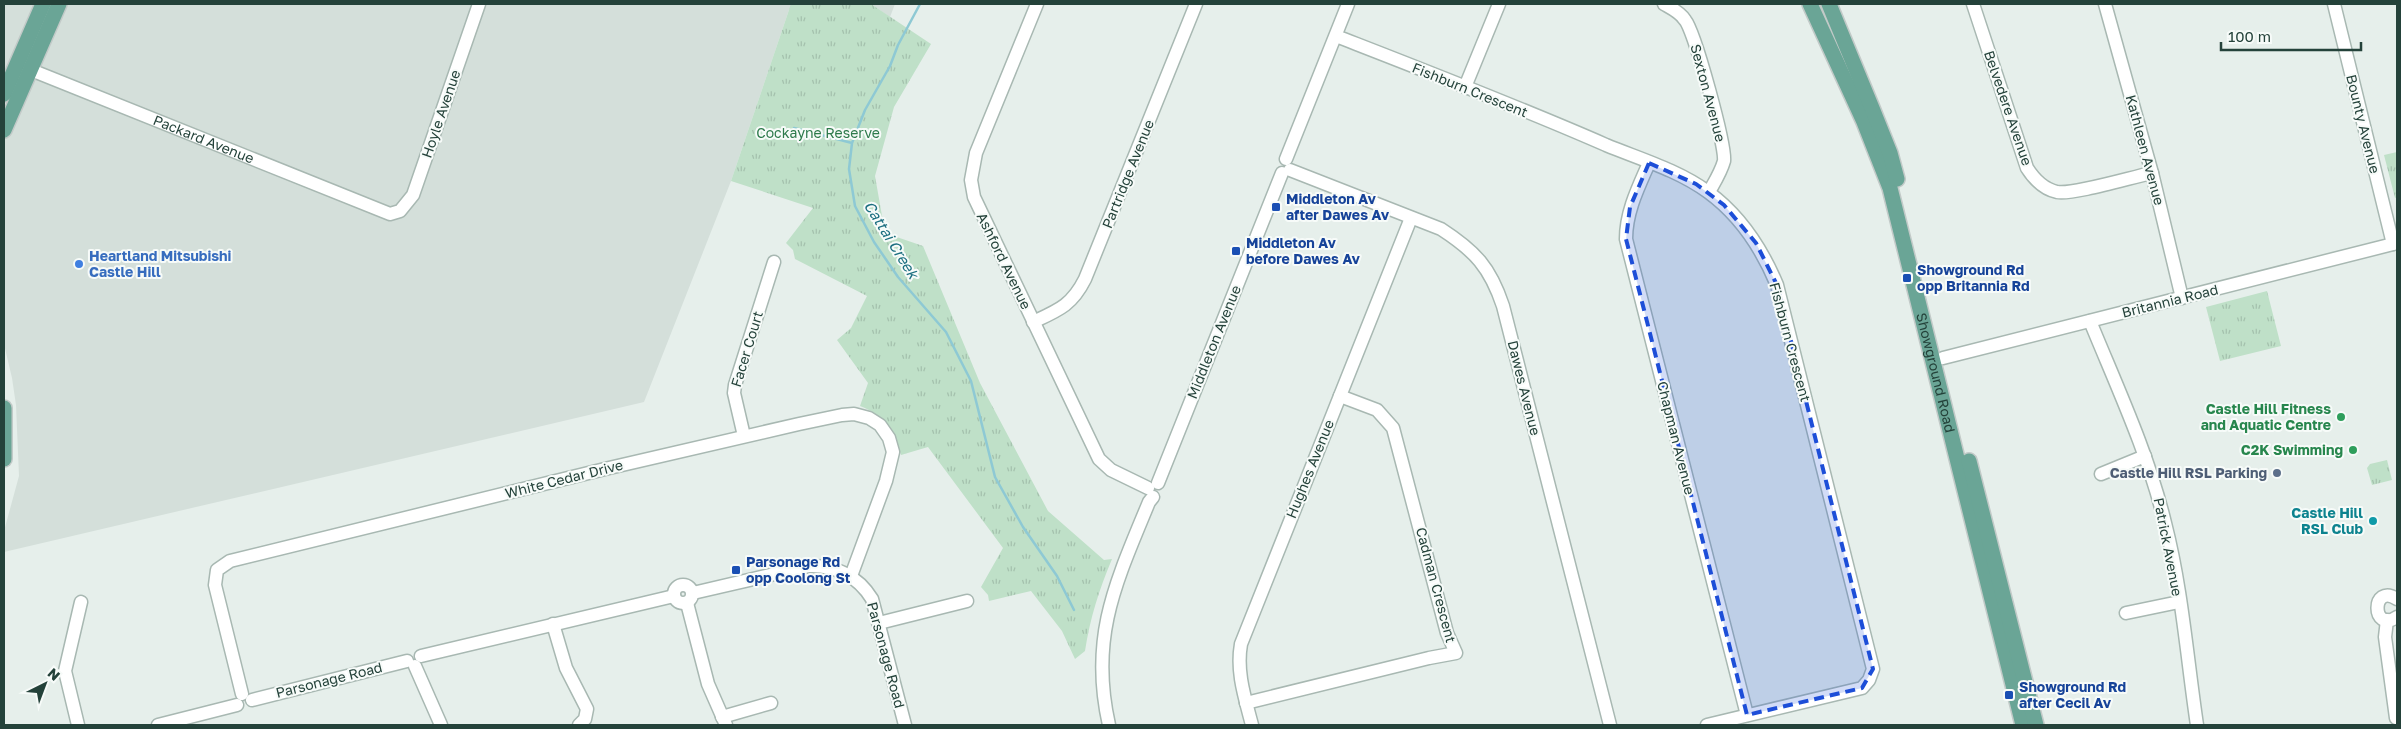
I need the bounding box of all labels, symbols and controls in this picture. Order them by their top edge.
scale bar [2221,20,2361,52]
text: 100 m [2228,27,2271,45]
street label: Sexton Avenue [1687,42,1730,144]
street label: Belvedere Avenue [1981,48,2036,168]
street label: Fishburn Crescent [1410,59,1530,120]
street label: Hoyle Avenue [418,68,464,160]
street label: Bounty Avenue [2343,73,2384,175]
street label: Kathleen Avenue [2123,93,2168,207]
street label: Packard Avenue [151,111,257,167]
street label: Partridge Avenue [1098,117,1157,231]
park label: Cockayne Reserve [756,124,880,141]
place label: Middleton Av after Dawes Av [1286,190,1390,223]
water label: Cattai Creek [861,197,924,283]
marker: Middleton Av after Dawes Av [1270,201,1282,213]
street label: Ashford Avenue [974,210,1035,312]
place label: Middleton Av before Dawes Av [1246,234,1361,267]
marker: Middleton Av before Dawes Av [1230,245,1242,257]
place label: Heartland Mitsubishi Castle Hill [89,247,232,280]
marker: Heartland Mitsubishi Castle Hill [73,258,85,270]
place label: Showground Rd opp Britannia Rd [1917,261,2030,294]
marker: Showground Rd opp Britannia Rd [1901,272,1913,284]
street label: Fishburn Crescent [1766,280,1815,403]
street label: Britannia Road [2120,280,2220,321]
street label: Middleton Avenue [1183,283,1244,401]
street label: Facer Court [727,309,766,389]
street label: Showground Road [1913,311,1959,434]
street label: Dawes Avenue [1504,339,1544,437]
street label: Chapman Avenue [1654,379,1699,496]
place label: Castle Hill Fitness and Aquatic Centre [2201,400,2331,433]
marker: Castle Hill Fitness and Aquatic Centre [2335,411,2347,423]
street label: Hughes Avenue [1282,417,1337,521]
place label: C2K Swimming [2241,441,2343,458]
marker: C2K Swimming [2347,444,2359,456]
street label: White Cedar Drive [503,456,625,501]
place label: Castle Hill RSL Parking [2110,464,2267,481]
marker: Castle Hill RSL Parking [2271,467,2283,479]
street label: Patrick Avenue [2151,496,2186,598]
place label: Castle Hill RSL Club [2291,504,2363,537]
marker: Castle Hill RSL Club [2367,515,2379,527]
street label: Cadman Crescent [1413,525,1460,644]
place label: Parsonage Rd opp Coolong St [746,553,851,586]
marker: Parsonage Rd opp Coolong St [730,564,742,576]
street label: Parsonage Road [864,600,909,710]
street label: Parsonage Road [274,658,384,701]
north arrow [20,659,70,709]
text: N [44,664,64,684]
place label: Showground Rd after Cecil Av [2019,678,2126,711]
marker: Showground Rd after Cecil Av [2003,689,2015,701]

